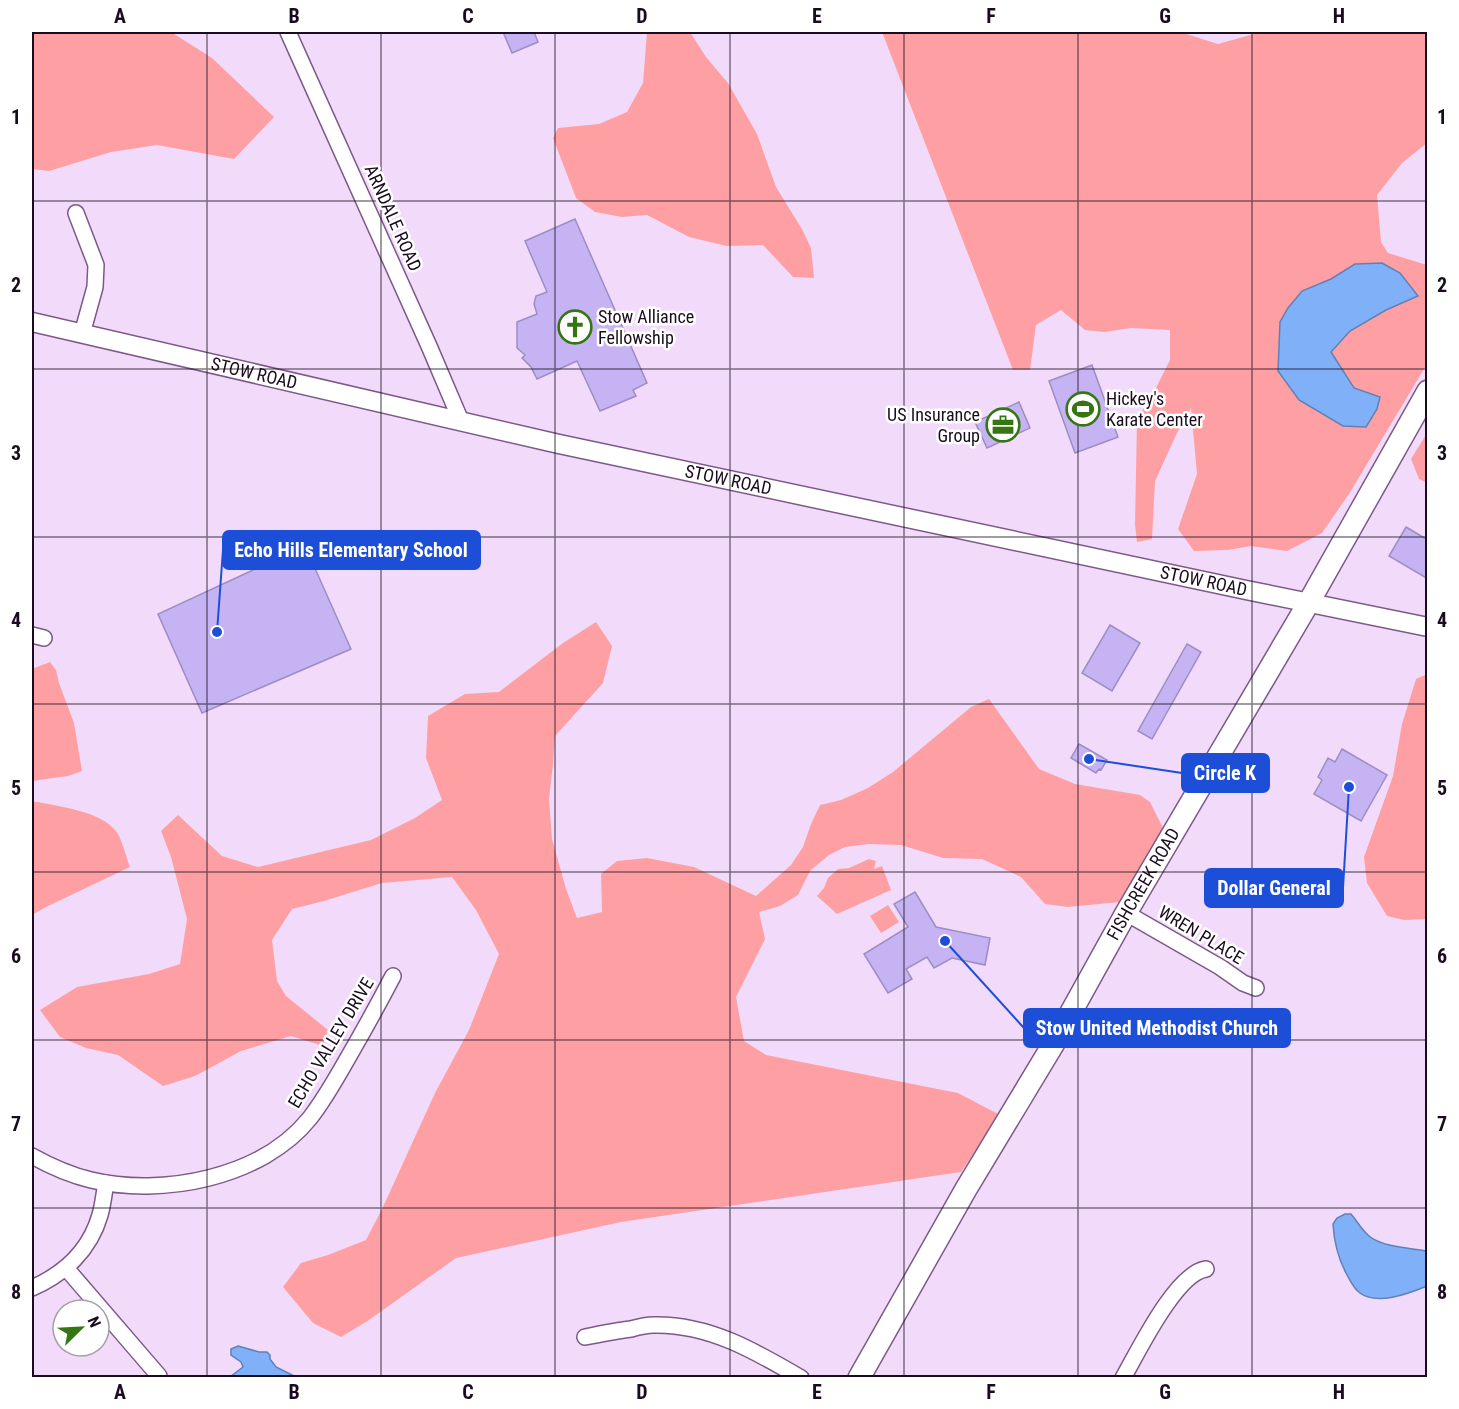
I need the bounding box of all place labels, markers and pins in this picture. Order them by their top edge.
place label: Stow Alliance Fellowship [598,306,694,348]
church icon: Stow Alliance Fellowship [557,309,593,345]
place label: Hickey's Karate Center [1106,388,1203,430]
sports icon: Hickey's Karate Center [1065,391,1101,427]
place label: US Insurance Group [887,404,980,446]
office icon: US Insurance Group [985,407,1021,443]
callout: Echo Hills Elementary School [223,531,480,569]
callout: Circle K [1182,754,1269,792]
callout: Dollar General [1205,869,1343,907]
callout: Stow United Methodist Church [1024,1009,1290,1047]

